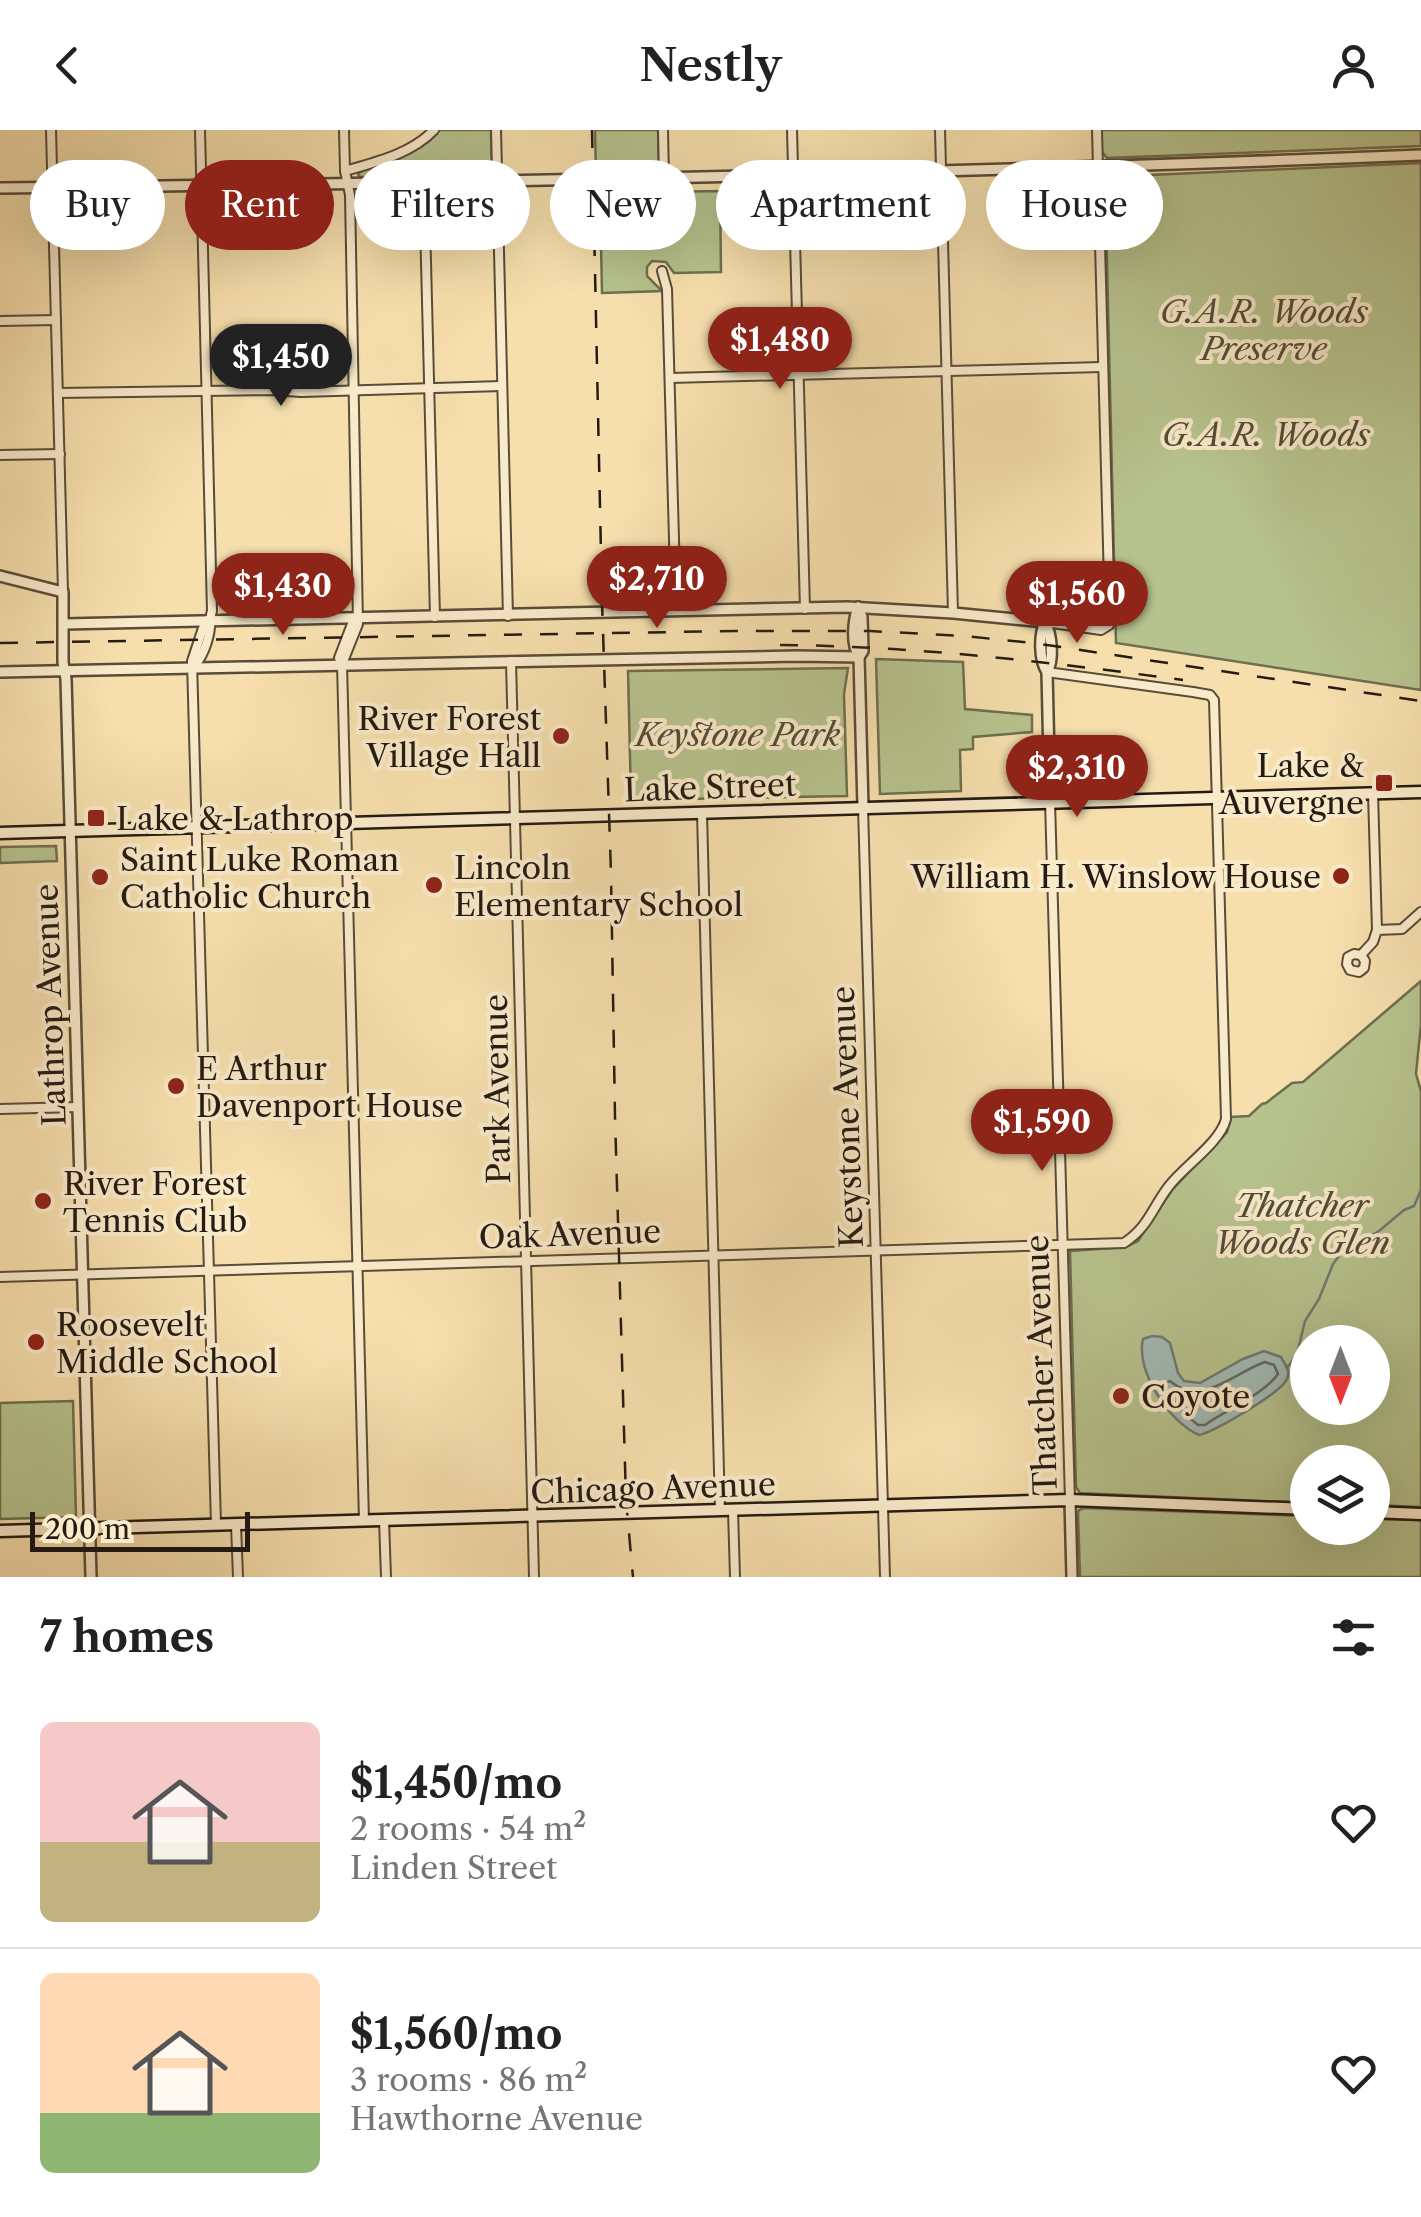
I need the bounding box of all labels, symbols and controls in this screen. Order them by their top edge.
text: Nestly [639,37,782,93]
icon: back [40,38,95,93]
icon: person [1326,38,1381,93]
chip: Buy [30,160,165,250]
chip: Rent [185,160,334,250]
chip: Filters [354,160,530,250]
chip: New [550,160,696,250]
chip: Apartment [716,160,966,250]
chip: House [986,160,1163,250]
park label: G.A.R. Woods Preserve [1160,292,1368,368]
pin: $1,480 [699,307,861,392]
text: $1,480 [730,320,830,359]
pin: $1,450 [200,324,362,409]
text: $1,450 [232,337,330,376]
park label: G.A.R. Woods [1162,415,1370,454]
pin: $2,710 [576,546,738,631]
pin: $1,430 [202,553,364,638]
text: $2,710 [609,559,705,598]
pin: $1,560 [996,561,1158,646]
text: $1,430 [234,566,332,605]
text: $1,560 [1028,574,1126,613]
place label: River Forest Village Hall [357,699,542,775]
park label: Keystone Park [633,715,841,754]
marker: River Forest Village Hall [550,725,572,747]
pin: $2,310 [996,735,1158,820]
place label: Lake & Auvergne [1218,746,1364,822]
text: $2,310 [1028,748,1126,787]
street label: Lake Street [623,764,797,809]
marker: Lake & Auvergne [1373,772,1395,794]
place label: Lake & Lathrop [116,799,353,838]
marker: Lake & Lathrop [85,807,107,829]
place label: Saint Luke Roman Catholic Church [120,840,399,916]
place label: Lincoln Elementary School [454,848,743,924]
place label: William H. Winslow House [909,857,1321,896]
marker: William H. Winslow House [1330,865,1352,887]
marker: Saint Luke Roman Catholic Church [89,866,111,888]
marker: Lincoln Elementary School [423,874,445,896]
street label: Lathrop Avenue [26,883,74,1127]
street label: Keystone Avenue [823,985,871,1249]
street label: Park Avenue [476,994,518,1184]
place label: E Arthur Davenport House [196,1049,463,1125]
marker: E Arthur Davenport House [165,1075,187,1097]
pin: $1,590 [961,1089,1123,1174]
text: $1,590 [993,1102,1091,1141]
place label: River Forest Tennis Club [63,1164,247,1240]
park label: Thatcher Woods Glen [1214,1186,1390,1262]
marker: River Forest Tennis Club [32,1190,54,1212]
street label: Oak Avenue [478,1211,662,1257]
street label: Thatcher Avenue [1017,1234,1065,1496]
place label: Roosevelt Middle School [56,1305,278,1381]
north arrow [1290,1325,1390,1425]
map controls [1290,1325,1390,1545]
marker: Roosevelt Middle School [25,1331,47,1353]
place label: Coyote [1141,1377,1250,1416]
marker: Coyote [1110,1385,1132,1407]
button: layers [1290,1445,1390,1545]
street label: Chicago Avenue [530,1464,776,1512]
scale bar [30,1507,250,1552]
text: 200 m [45,1512,130,1546]
icon: filters [1326,1610,1381,1665]
text: 7 homes [40,1611,214,1663]
text: $1,450/mo [350,1757,562,1809]
icon: home [120,1762,240,1882]
icon: heart [1326,1795,1381,1850]
text: 2 rooms · 54 m² [350,1809,586,1848]
text: Linden Street [350,1848,557,1887]
text: $1,560/mo [350,2008,563,2060]
icon: home [120,2013,240,2133]
icon: heart [1326,2046,1381,2101]
text: 3 rooms · 86 m² [350,2060,587,2099]
text: Hawthorne Avenue [350,2099,643,2138]

